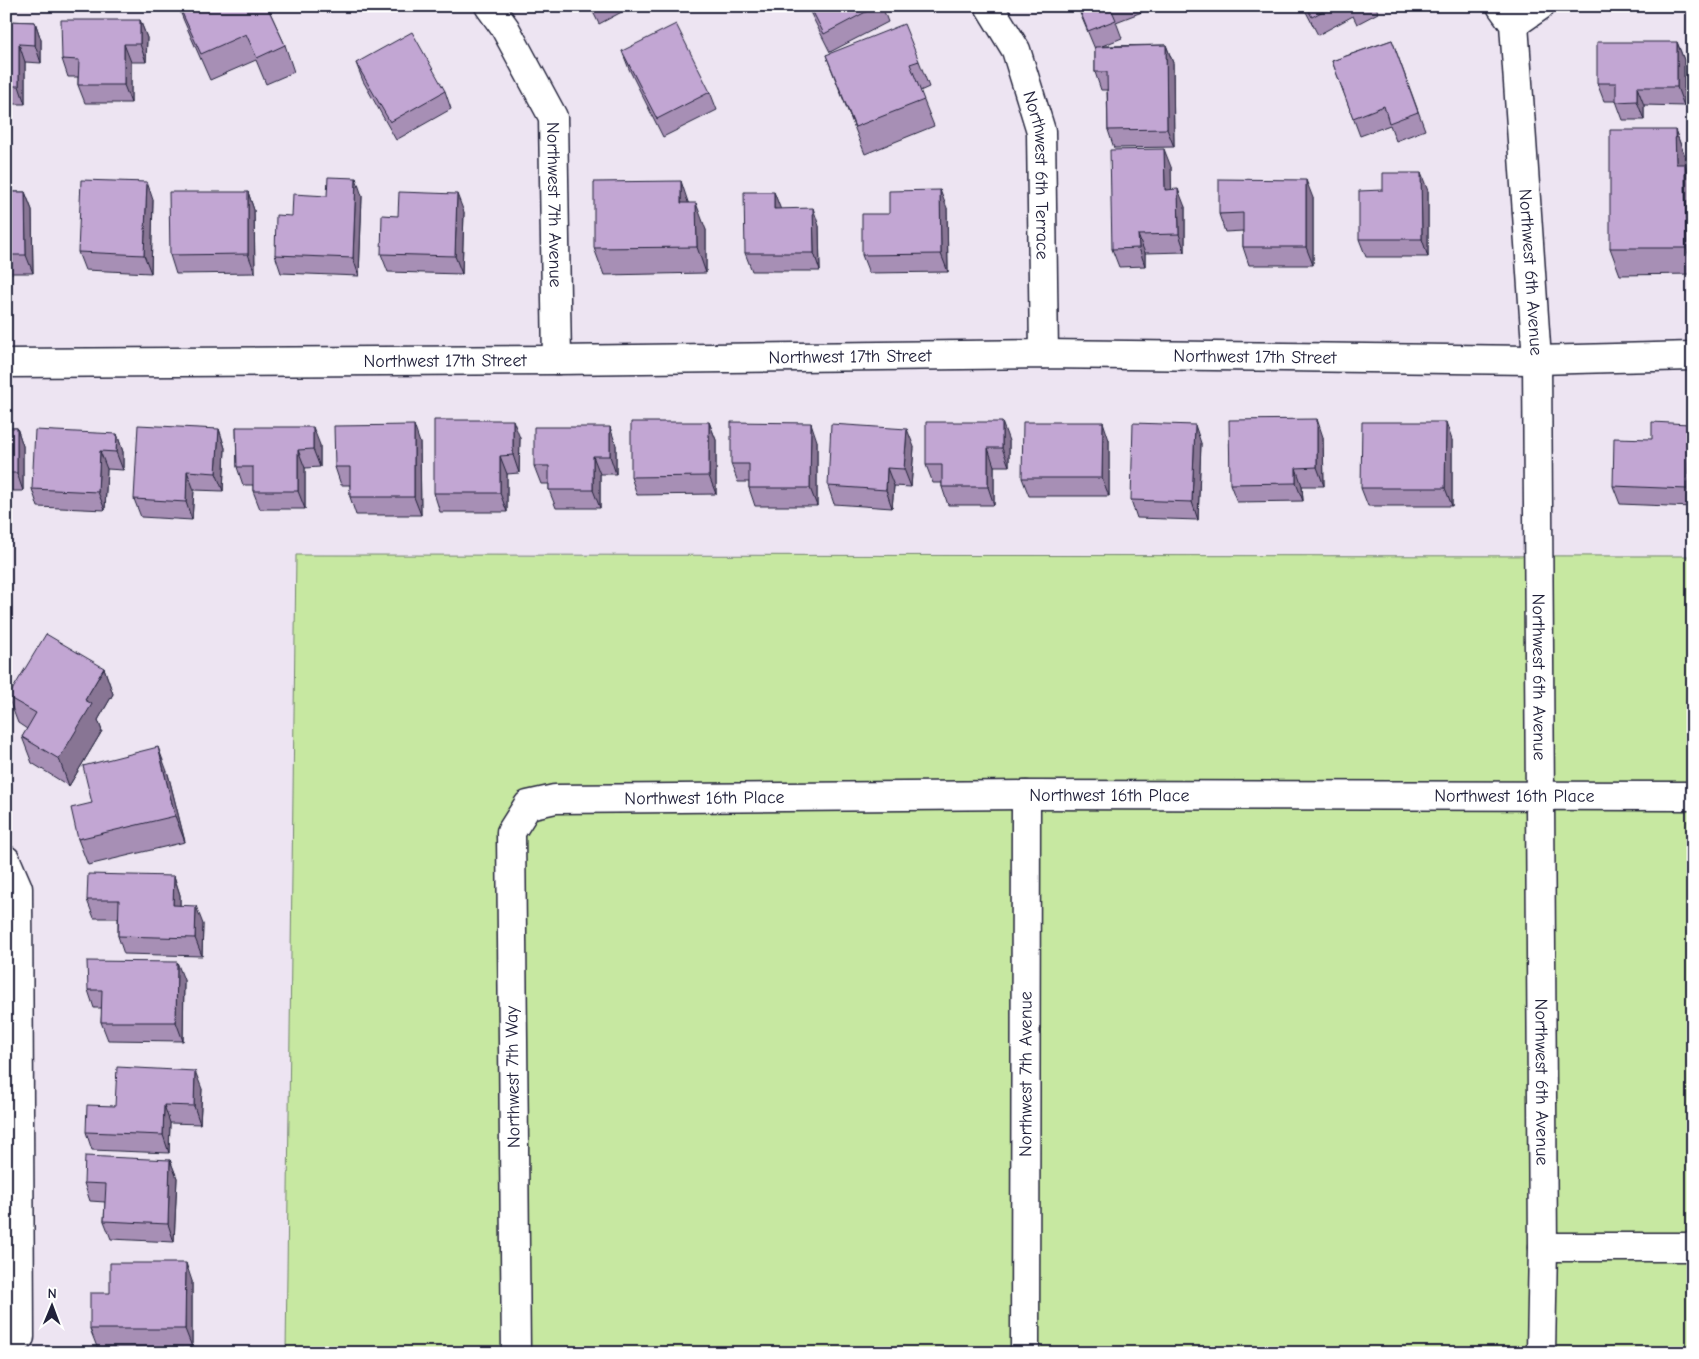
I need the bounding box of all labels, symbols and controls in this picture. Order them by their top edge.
street label: Northwest 6th Terrace [1019,88,1053,260]
street label: Northwest 7th Avenue [543,122,566,288]
street label: Northwest 6th Avenue [1515,188,1547,356]
street label: Northwest 17th Street [768,345,932,368]
street label: Northwest 17th Street [1173,345,1337,368]
street label: Northwest 17th Street [363,350,527,372]
street label: Northwest 6th Avenue [1528,593,1550,761]
street label: Northwest 16th Place [1029,785,1190,806]
street label: Northwest 16th Place [1434,785,1595,806]
street label: Northwest 16th Place [624,787,785,809]
street label: Northwest 7th Avenue [1015,991,1036,1157]
street label: Northwest 6th Avenue [1531,998,1553,1166]
street label: Northwest 7th Way [501,1005,525,1148]
north arrow [28,1282,78,1332]
text: N [48,1285,57,1302]

